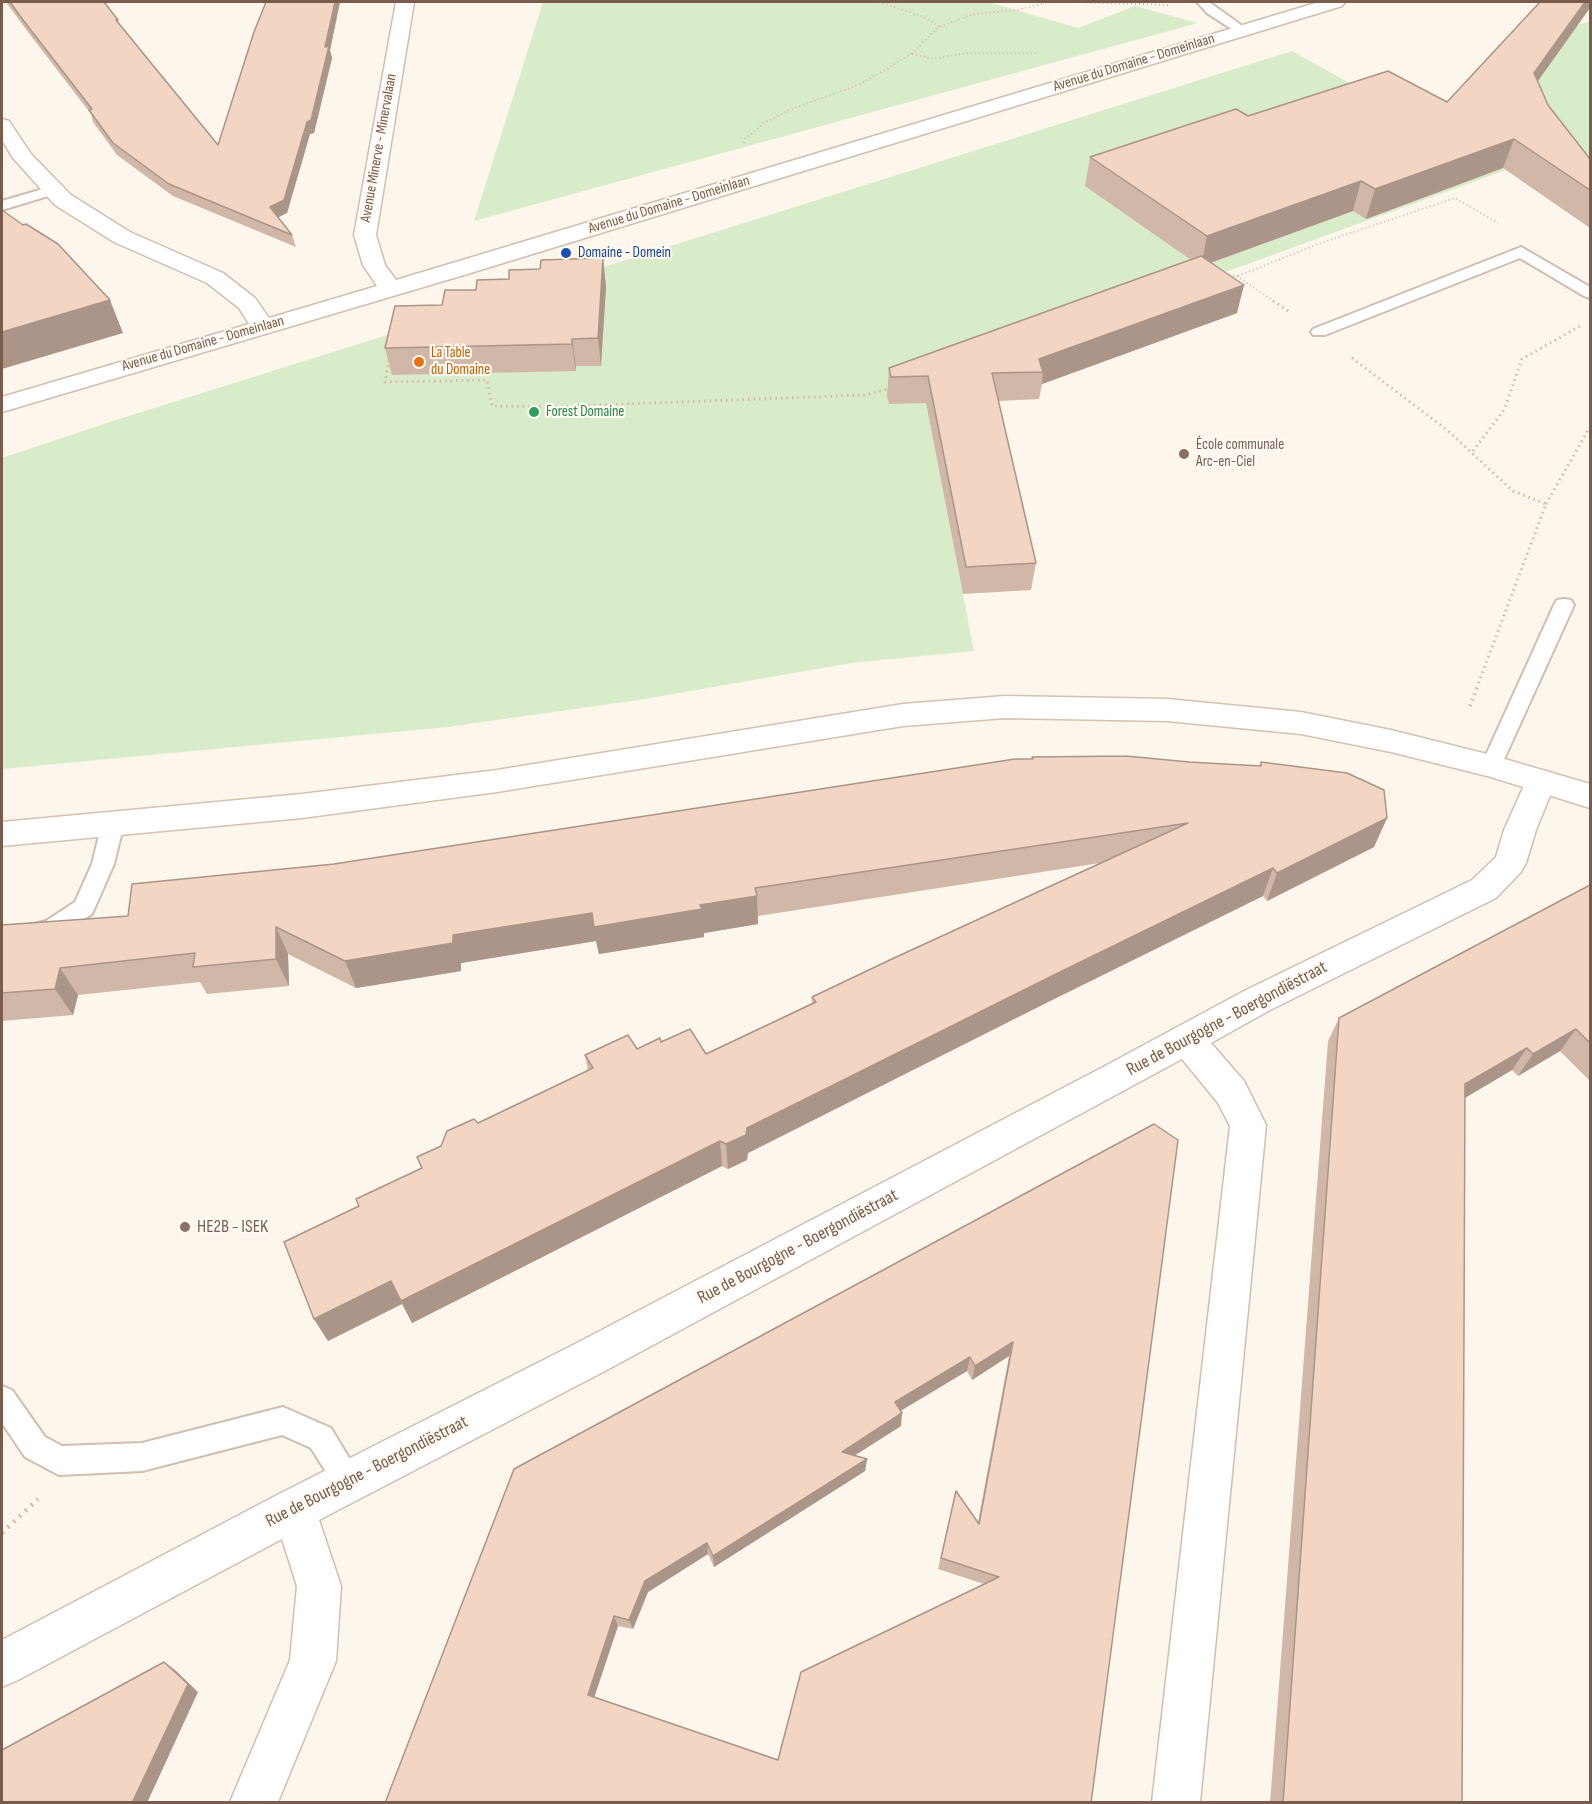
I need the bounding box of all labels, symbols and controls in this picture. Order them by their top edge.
street label: Avenue du Domaine - Domeinlaan [1051,30,1217,96]
street label: Avenue Minerve - Minervalaan [357,72,401,224]
street label: Avenue du Domaine - Domeinlaan [586,172,752,238]
place label: Domaine - Domein [578,244,671,262]
marker: Domaine - Domein [559,246,573,260]
street label: Avenue du Domaine - Domeinlaan [120,312,286,376]
place label: La Table du Domaine [431,344,490,379]
marker: La Table du Domaine [412,355,426,369]
place label: Forest Domaine [546,403,624,421]
marker: Forest Domaine [527,405,541,419]
place label: École communale Arc-en-Ciel [1196,436,1284,471]
marker: École communale Arc-en-Ciel [1177,447,1191,461]
street label: Rue de Bourgogne - Boergondiëstraat [1123,957,1331,1081]
street label: Rue de Bourgogne - Boergondiëstraat [694,1185,902,1309]
place label: HE2B - ISEK [197,1216,268,1238]
marker: HE2B - ISEK [178,1220,192,1234]
street label: Rue de Bourgogne - Boergondiëstraat [262,1411,472,1533]

